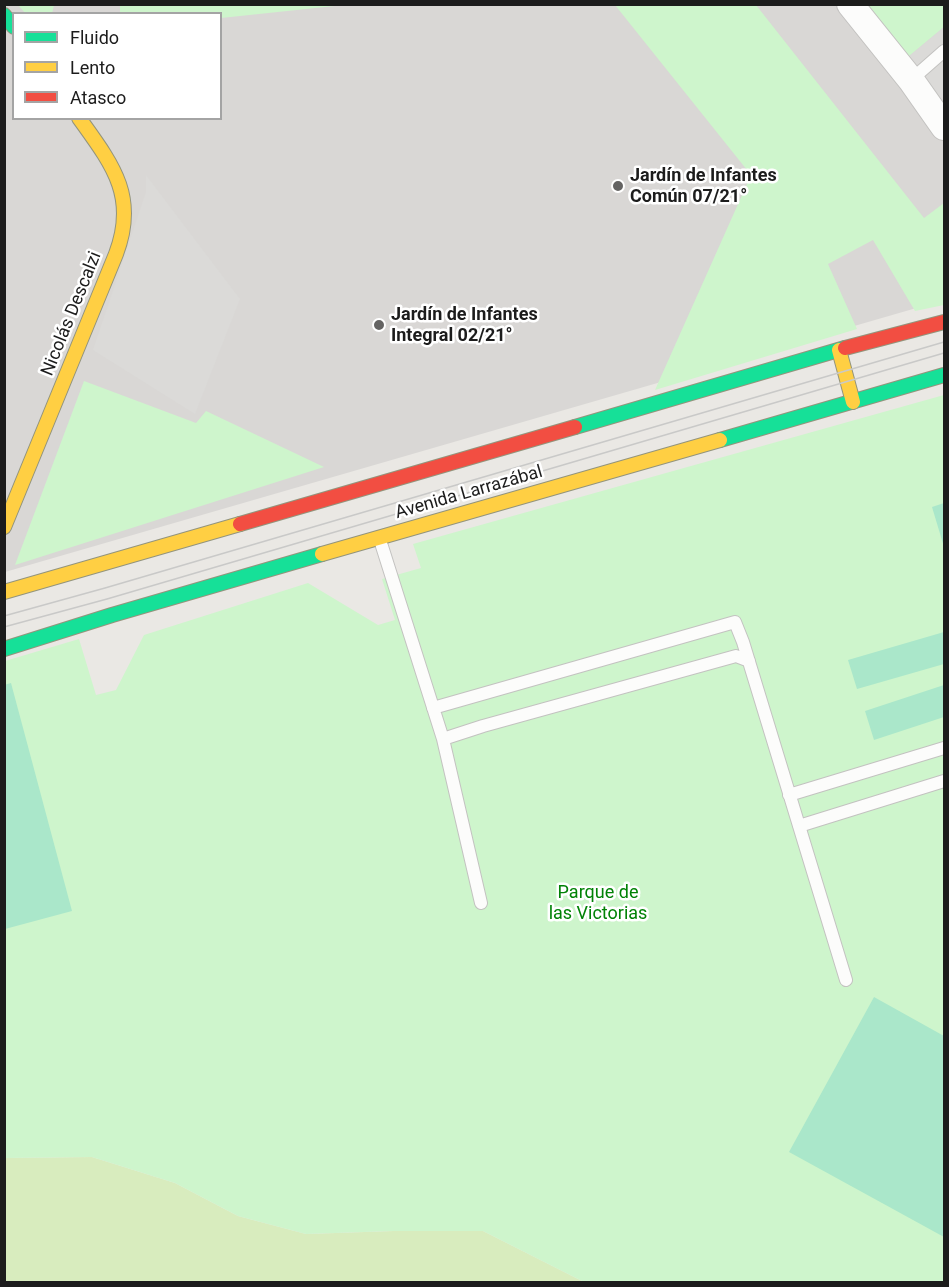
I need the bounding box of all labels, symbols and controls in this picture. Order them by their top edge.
legend [12,12,222,120]
text: Fluido [70,27,119,48]
text: Lento [70,57,115,78]
text: Atasco [70,87,126,108]
place label: Jardín de Infantes Común 07/21° [630,165,777,207]
marker: Jardín de Infantes Común 07/21° [611,179,625,193]
street label: Nicolás Descalzi [37,249,107,379]
place label: Jardín de Infantes Integral 02/21° [391,304,538,346]
marker: Jardín de Infantes Integral 02/21° [372,318,386,332]
street label: Avenida Larrazábal [393,462,545,524]
park label: Parque de las Victorias [549,882,647,924]

